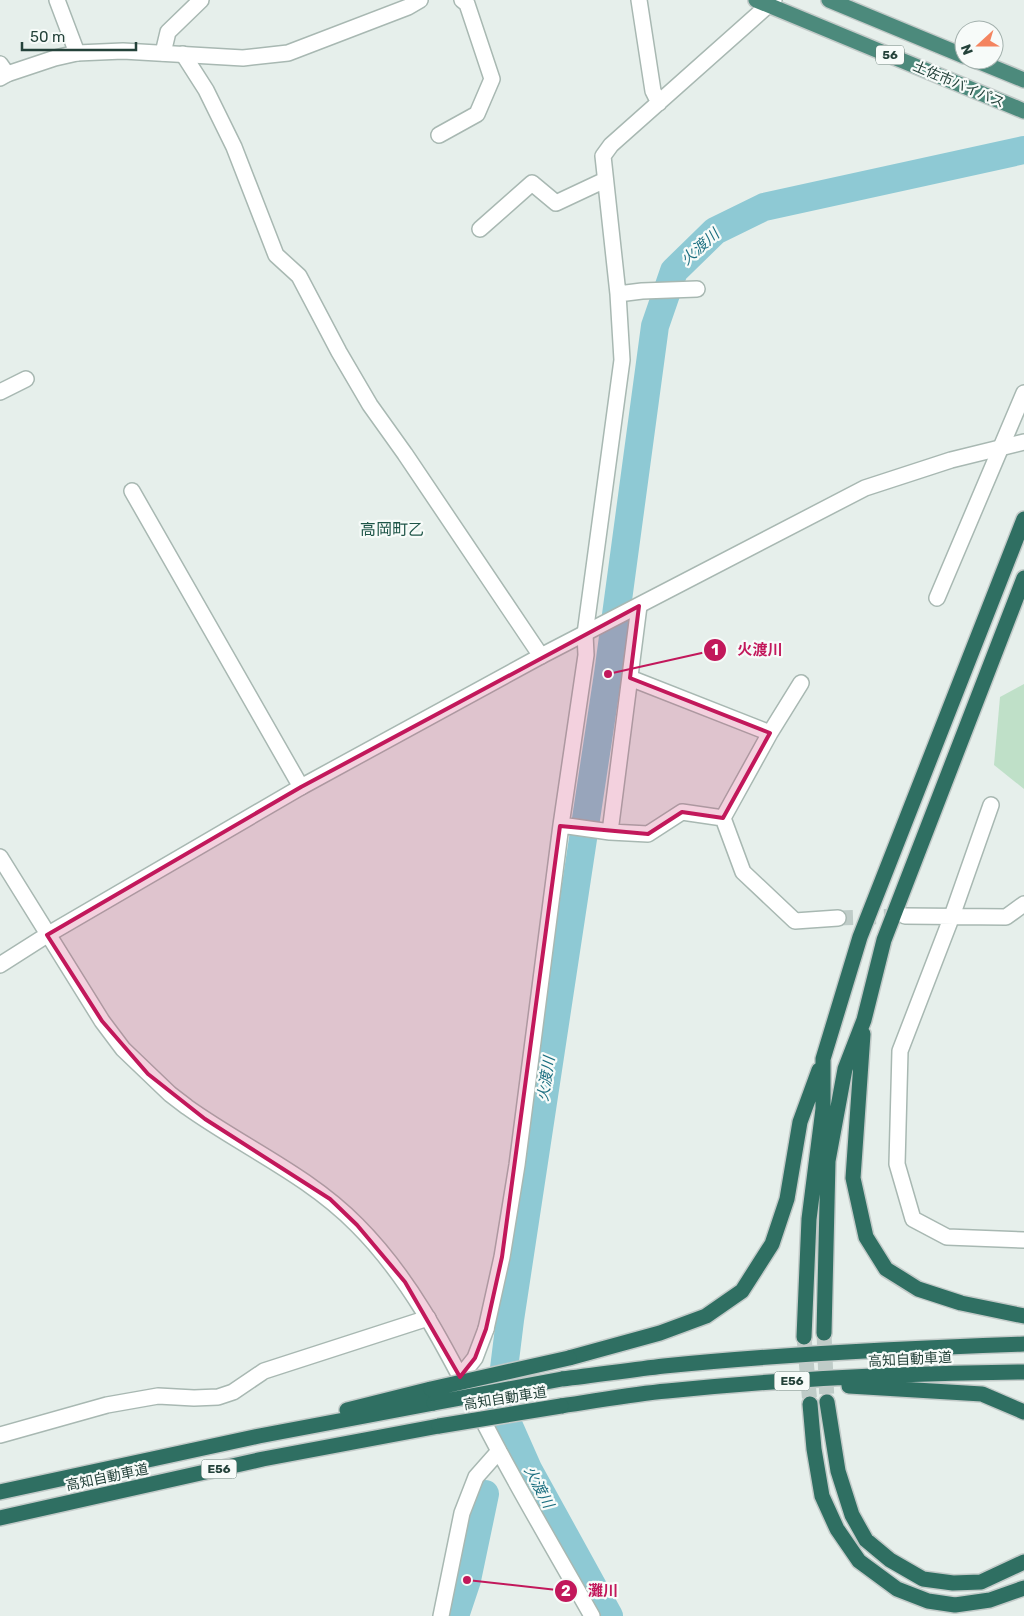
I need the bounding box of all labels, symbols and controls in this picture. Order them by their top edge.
scale bar [22,20,136,52]
north arrow [954,20,1004,70]
text: 50 m [30,28,65,46]
text: N [958,42,977,57]
road number: 56 [876,46,904,64]
street label: 土佐市バイパス [911,58,1007,111]
water label: 火渡川 [677,224,724,269]
district label: 高岡町乙 [360,520,424,539]
callout: 火渡川 [702,635,792,665]
text: 1 [711,641,719,659]
text: 火渡川 [737,641,783,659]
water label: 火渡川 [534,1053,559,1103]
street label: 高知自動車道 [868,1349,952,1370]
road number: E56 [774,1372,810,1390]
street label: 高知自動車道 [462,1384,548,1413]
street label: 高知自動車道 [64,1460,150,1495]
road number: E56 [202,1460,236,1478]
water label: 火渡川 [520,1463,558,1513]
callout: 灘川 [553,1576,628,1606]
text: 2 [561,1582,571,1600]
text: 灘川 [588,1582,618,1600]

